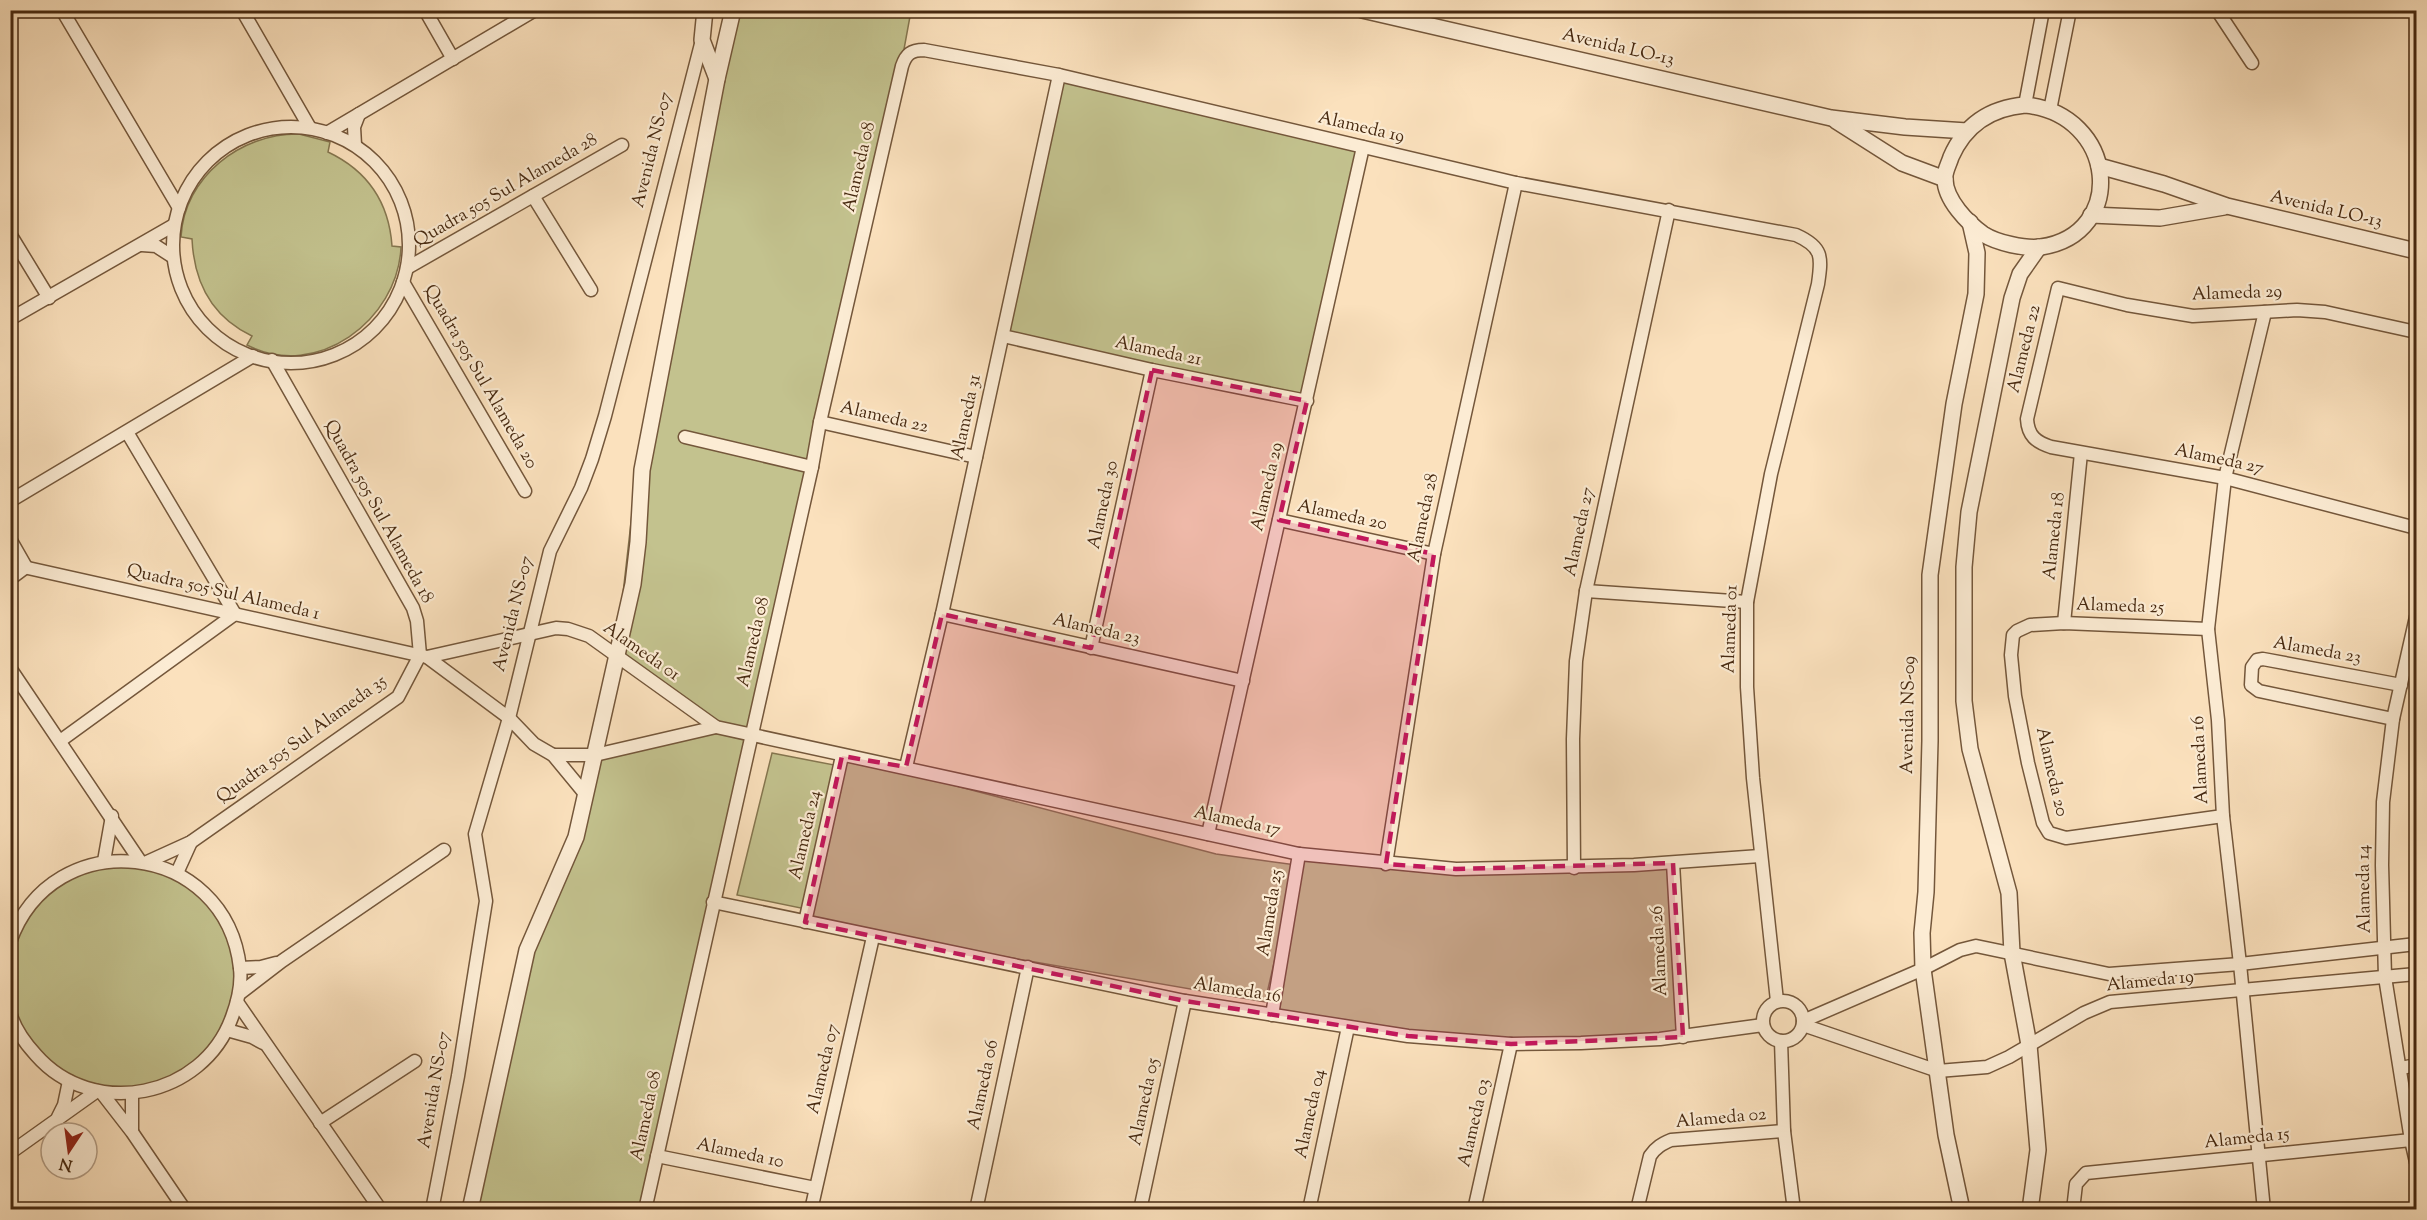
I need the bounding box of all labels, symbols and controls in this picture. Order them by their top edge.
street label: Avenida LO-13 [1559,22,1677,74]
street label: Avenida NS-07 [626,89,680,211]
street label: Alameda 19 [1315,105,1407,151]
street label: Alameda 08 [837,119,883,215]
street label: Quadra 505 Sul Alameda 28 [409,128,603,254]
street label: Avenida LO-13 [2267,184,2385,236]
street label: Alameda 29 [2191,279,2283,309]
street label: Quadra 505 Sul Alameda 20 [416,280,544,474]
street label: Alameda 22 [2001,302,2049,396]
street label: Alameda 21 [1112,330,1204,374]
street label: Alameda 31 [945,372,989,462]
street label: Alameda 22 [837,395,931,441]
street label: Quadra 505 Sul Alameda 18 [317,415,439,609]
street label: Alameda 27 [2172,438,2266,482]
street label: Alameda 29 [1245,440,1291,534]
street label: Alameda 30 [1082,458,1126,552]
street label: Alameda 28 [1402,471,1446,565]
street label: Alameda 27 [1558,485,1602,579]
street label: Alameda 18 [2037,491,2073,581]
street label: Alameda 20 [1295,494,1389,538]
street label: Avenida NS-07 [487,553,541,675]
street label: Quadra 505 Sul Alameda 1 [124,558,322,628]
street label: Alameda 01 [1716,584,1746,674]
street label: Alameda 25 [2076,592,2164,622]
street label: Alameda 08 [731,594,777,690]
street label: Alameda 23 [1050,607,1142,653]
street label: Alameda 01 [597,616,685,688]
street label: Alameda 23 [2271,630,2363,672]
street label: Avenida NS-09 [1895,655,1923,774]
street label: Quadra 505 Sul Alameda 35 [212,669,392,811]
street label: Alameda 16 [2186,715,2216,805]
street label: Alameda 20 [2028,725,2074,819]
street label: Alameda 24 [783,788,829,882]
street label: Alameda 17 [1191,800,1283,844]
street label: Alameda 14 [2351,845,2379,933]
street label: Alameda 25 [1251,868,1291,958]
street label: Alameda 26 [1645,905,1675,997]
street label: Alameda 19 [2105,964,2195,1000]
street label: Alameda 16 [1191,971,1283,1011]
street label: Alameda 07 [801,1021,847,1117]
street label: Avenida NS-07 [412,1029,458,1151]
street label: Alameda 06 [962,1037,1006,1133]
street label: Alameda 05 [1123,1056,1167,1148]
street label: Alameda 04 [1289,1067,1333,1161]
street label: Alameda 08 [625,1068,669,1164]
street label: Alameda 03 [1452,1076,1498,1170]
street label: Alameda 02 [1674,1102,1768,1136]
north arrow [39,1121,99,1181]
street label: Alameda 15 [2203,1122,2291,1156]
street label: Alameda 10 [694,1132,786,1176]
text: N [57,1150,75,1176]

